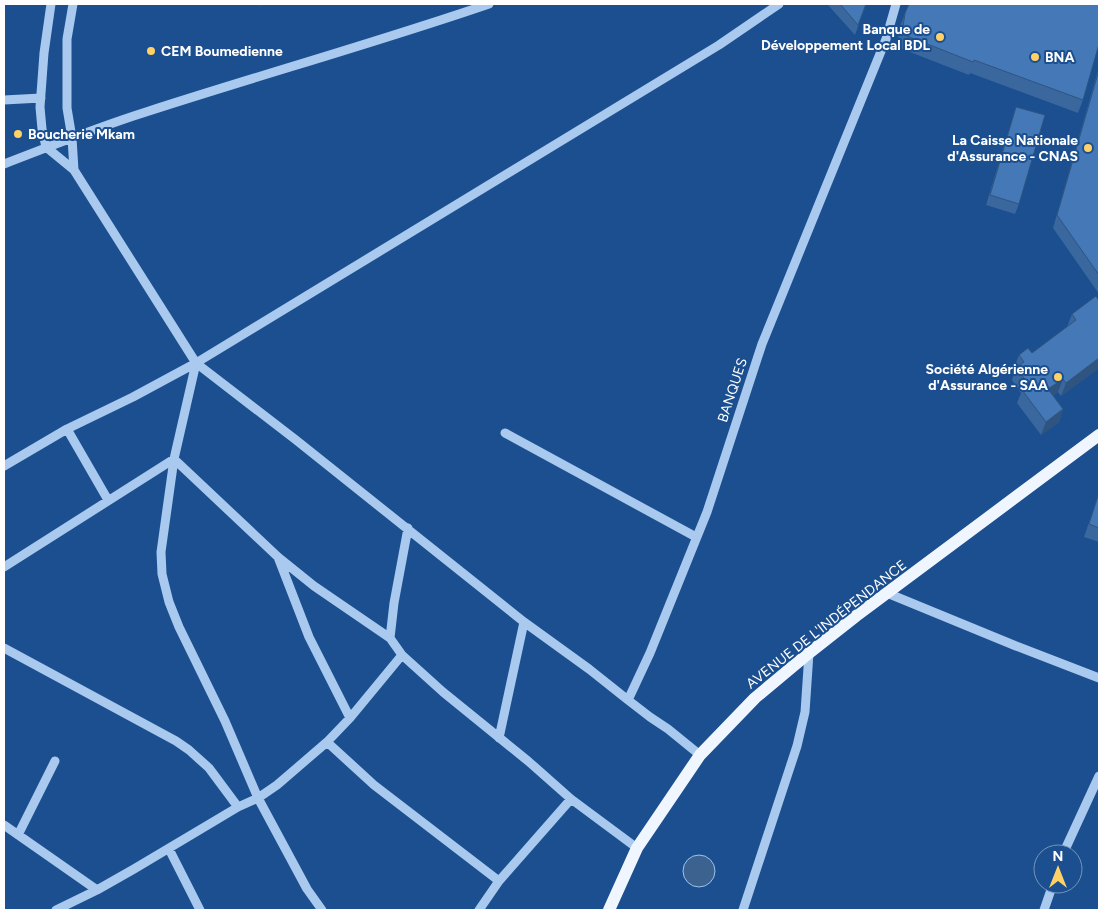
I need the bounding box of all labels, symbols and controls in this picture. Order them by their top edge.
place label: Banque de Développement Local BDL [761,21,930,54]
marker: Banque de Développement Local BDL [934,31,946,43]
place label: CEM Boumedienne [161,43,283,60]
marker: CEM Boumedienne [145,45,157,57]
place label: BNA [1045,49,1074,66]
marker: BNA [1029,51,1041,63]
place label: Boucherie Mkam [28,126,135,143]
marker: Boucherie Mkam [12,128,24,140]
place label: La Caisse Nationale d'Assurance - CNAS [947,132,1078,165]
marker: La Caisse Nationale d'Assurance - CNAS [1082,142,1094,154]
street label: BANQUES [714,356,751,424]
place label: Société Algérienne d'Assurance - SAA [926,361,1048,394]
marker: Société Algérienne d'Assurance - SAA [1052,371,1064,383]
street label: AVENUE DE L'INDÉPENDANCE [743,556,910,692]
north arrow [1033,844,1083,894]
text: N [1053,848,1063,865]

